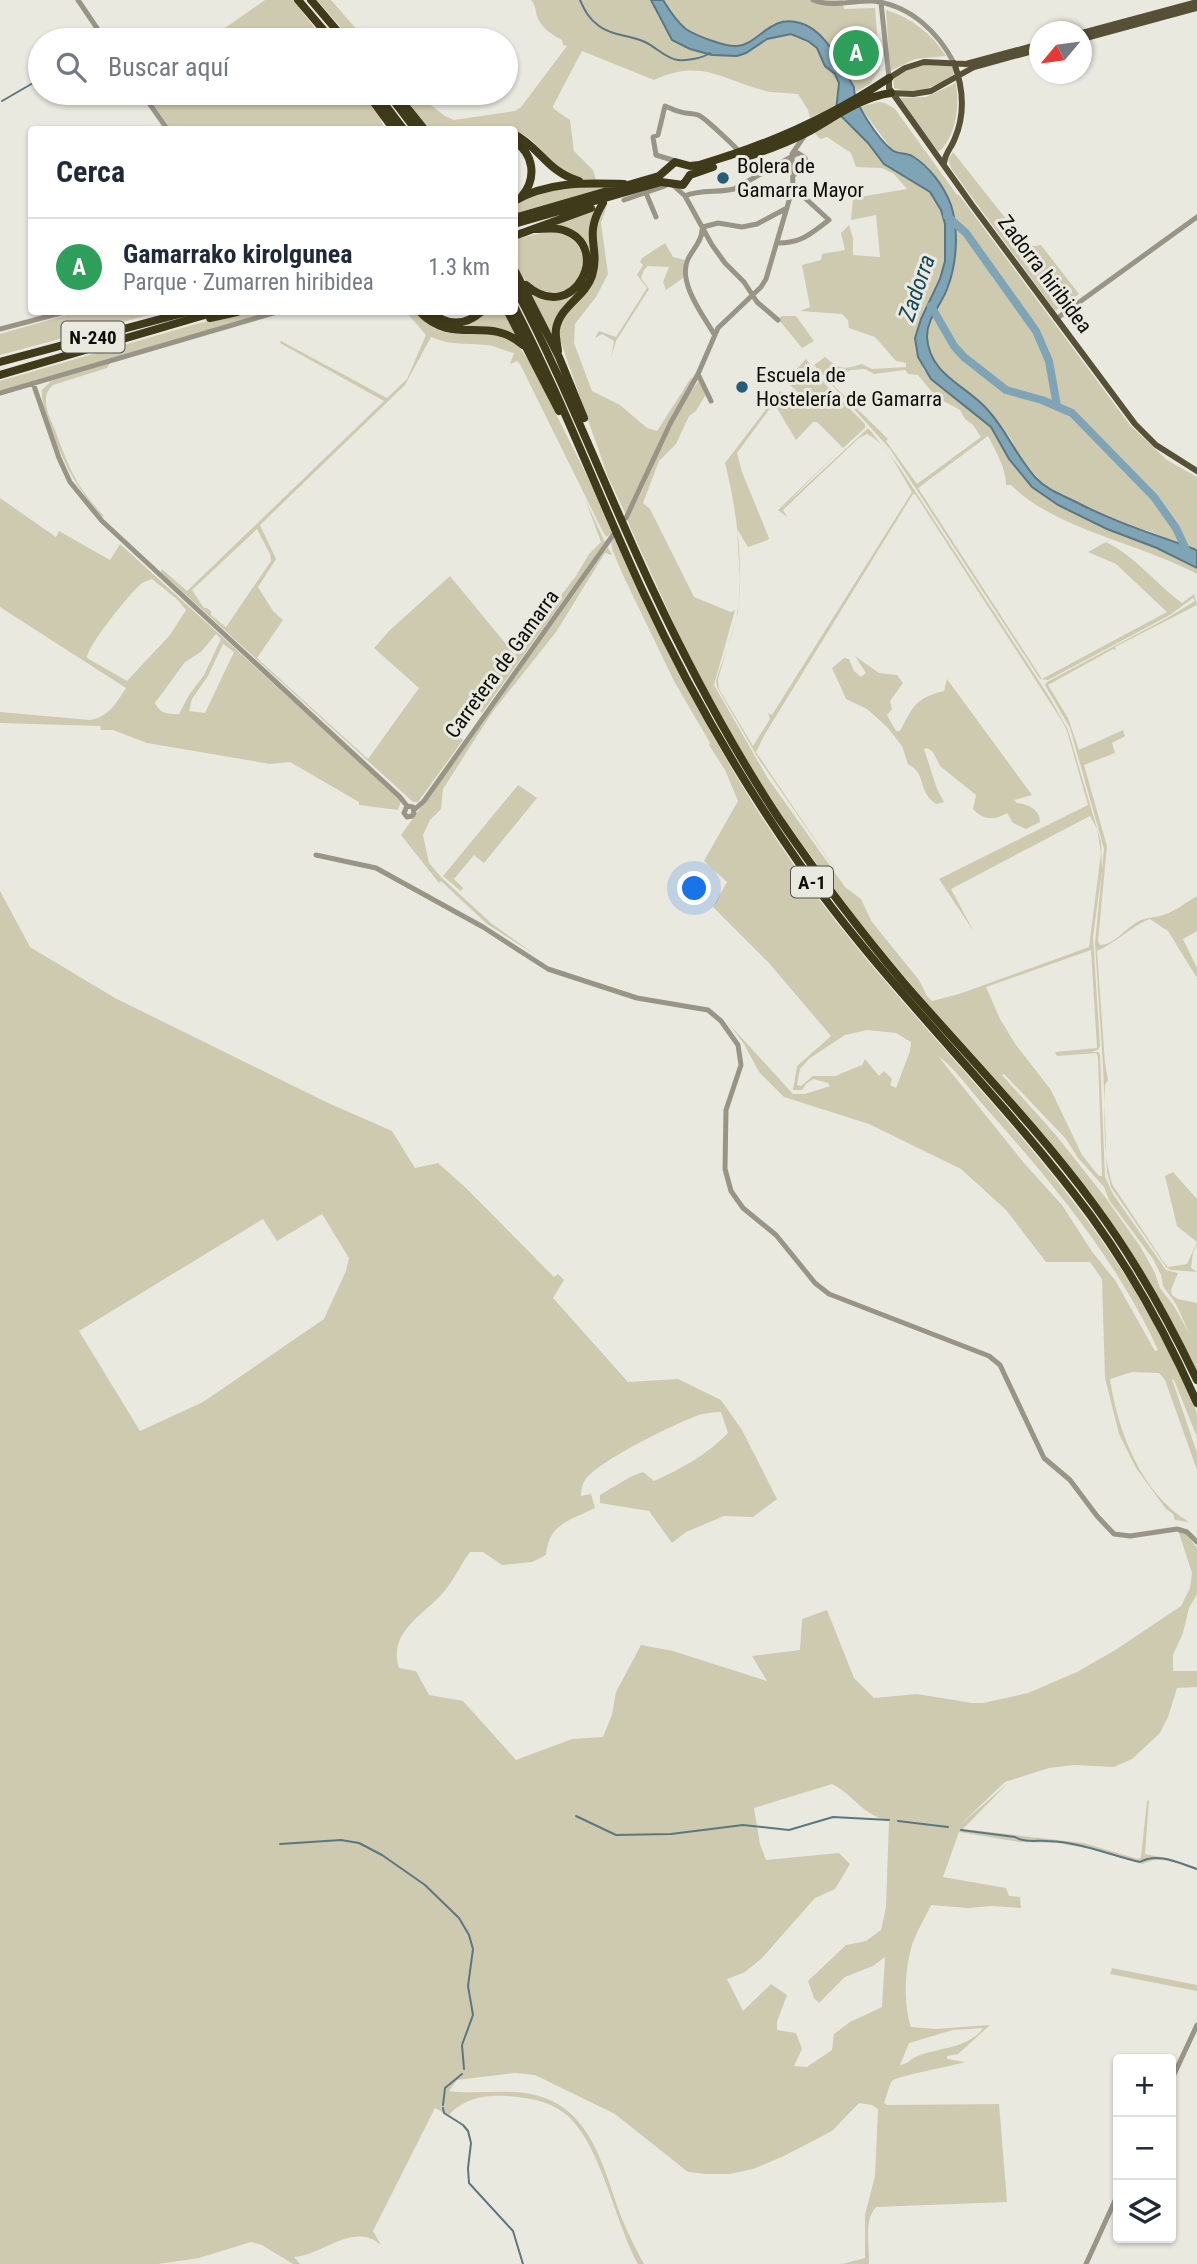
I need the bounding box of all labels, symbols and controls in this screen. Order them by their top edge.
north arrow [1029,21,1092,84]
pin: A [833,27,879,79]
search box [28,28,518,105]
icon: search [52,48,90,86]
text: Buscar aquí [108,52,229,82]
text: Cerca [56,154,125,189]
place label: Bolera de Gamarra Mayor [737,154,864,202]
marker: Bolera de Gamarra Mayor [715,170,731,186]
street label: Zadorra hiribidea [993,210,1097,338]
text: Gamarrako kirolgunea [123,239,352,269]
water label: Zadorra [893,251,941,326]
text: A [72,254,86,281]
text: 1.3 km [428,254,490,281]
text: Parque · Zumarren hiribidea [123,269,374,296]
road number: N-240 [62,322,124,352]
place label: Escuela de Hostelería de Gamarra [756,363,942,411]
marker: Escuela de Hostelería de Gamarra [734,379,750,395]
street label: Carretera de Gamarra [440,585,564,743]
road number: A-1 [791,866,833,898]
your location [677,871,711,905]
map controls [1113,2054,1176,2243]
button: + [1113,2054,1176,2117]
button: − [1113,2117,1176,2180]
button: layers [1113,2180,1176,2243]

